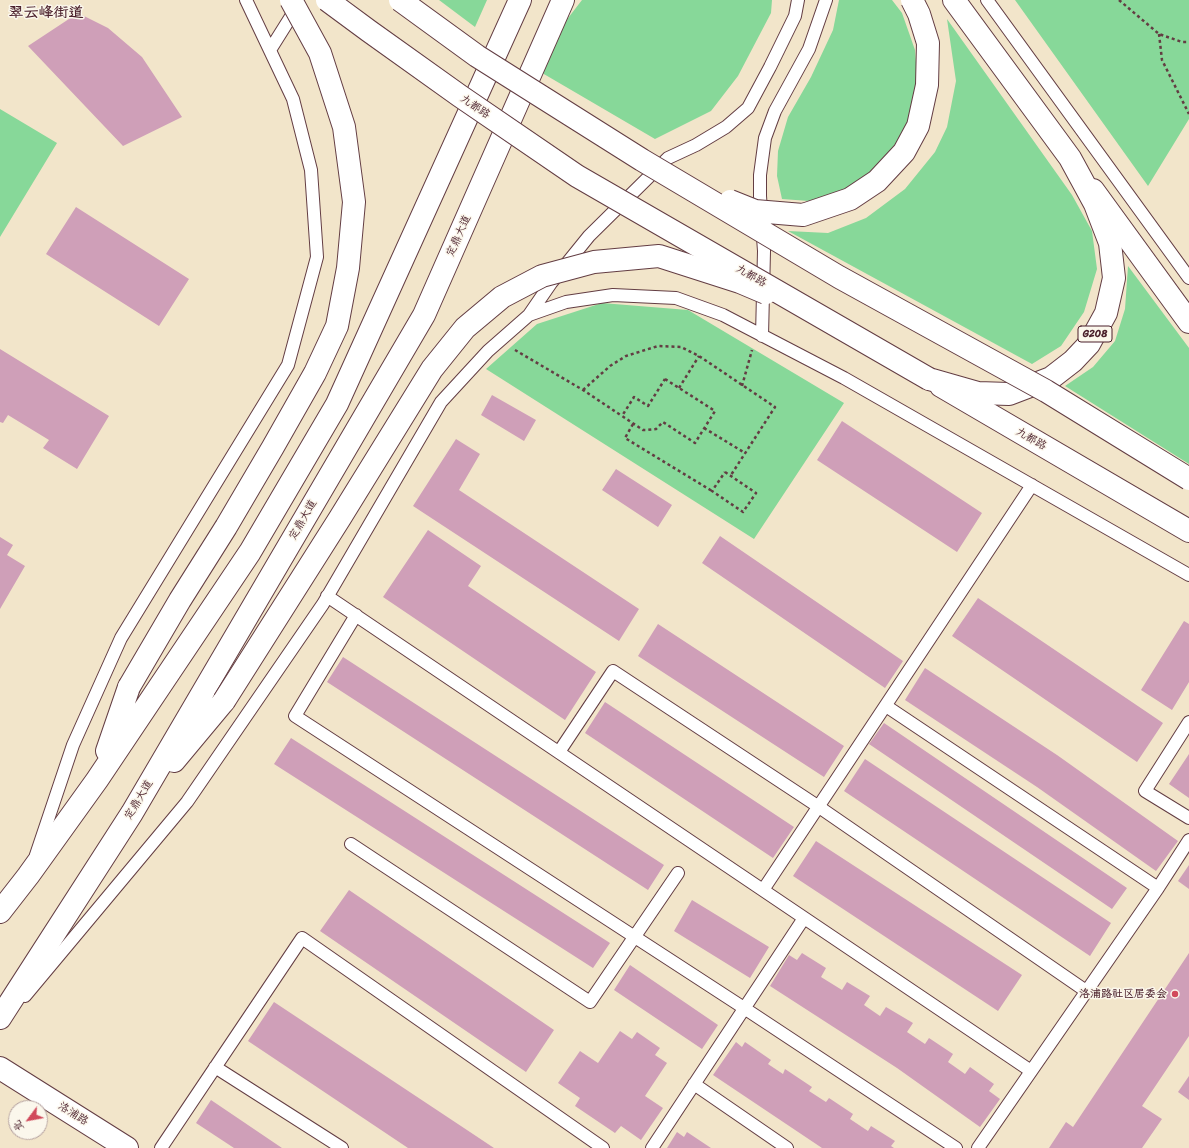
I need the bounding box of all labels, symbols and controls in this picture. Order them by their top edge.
district label: 翠云峰街道 [9,4,83,22]
street label: 九都路 [458,92,492,122]
street label: 定鼎大道 [444,213,474,259]
street label: 九都路 [733,262,769,290]
road number: G208 [1078,326,1112,342]
street label: 九都路 [1013,425,1049,453]
street label: 定鼎大道 [286,498,320,542]
street label: 定鼎大道 [122,778,156,822]
place label: 洛浦路社区居委会 [1079,987,1167,1001]
marker: 洛浦路社区居委会 [1170,989,1180,999]
north arrow [8,1100,48,1140]
street label: 洛浦路 [56,1100,90,1128]
text: 北 [7,1116,29,1136]

